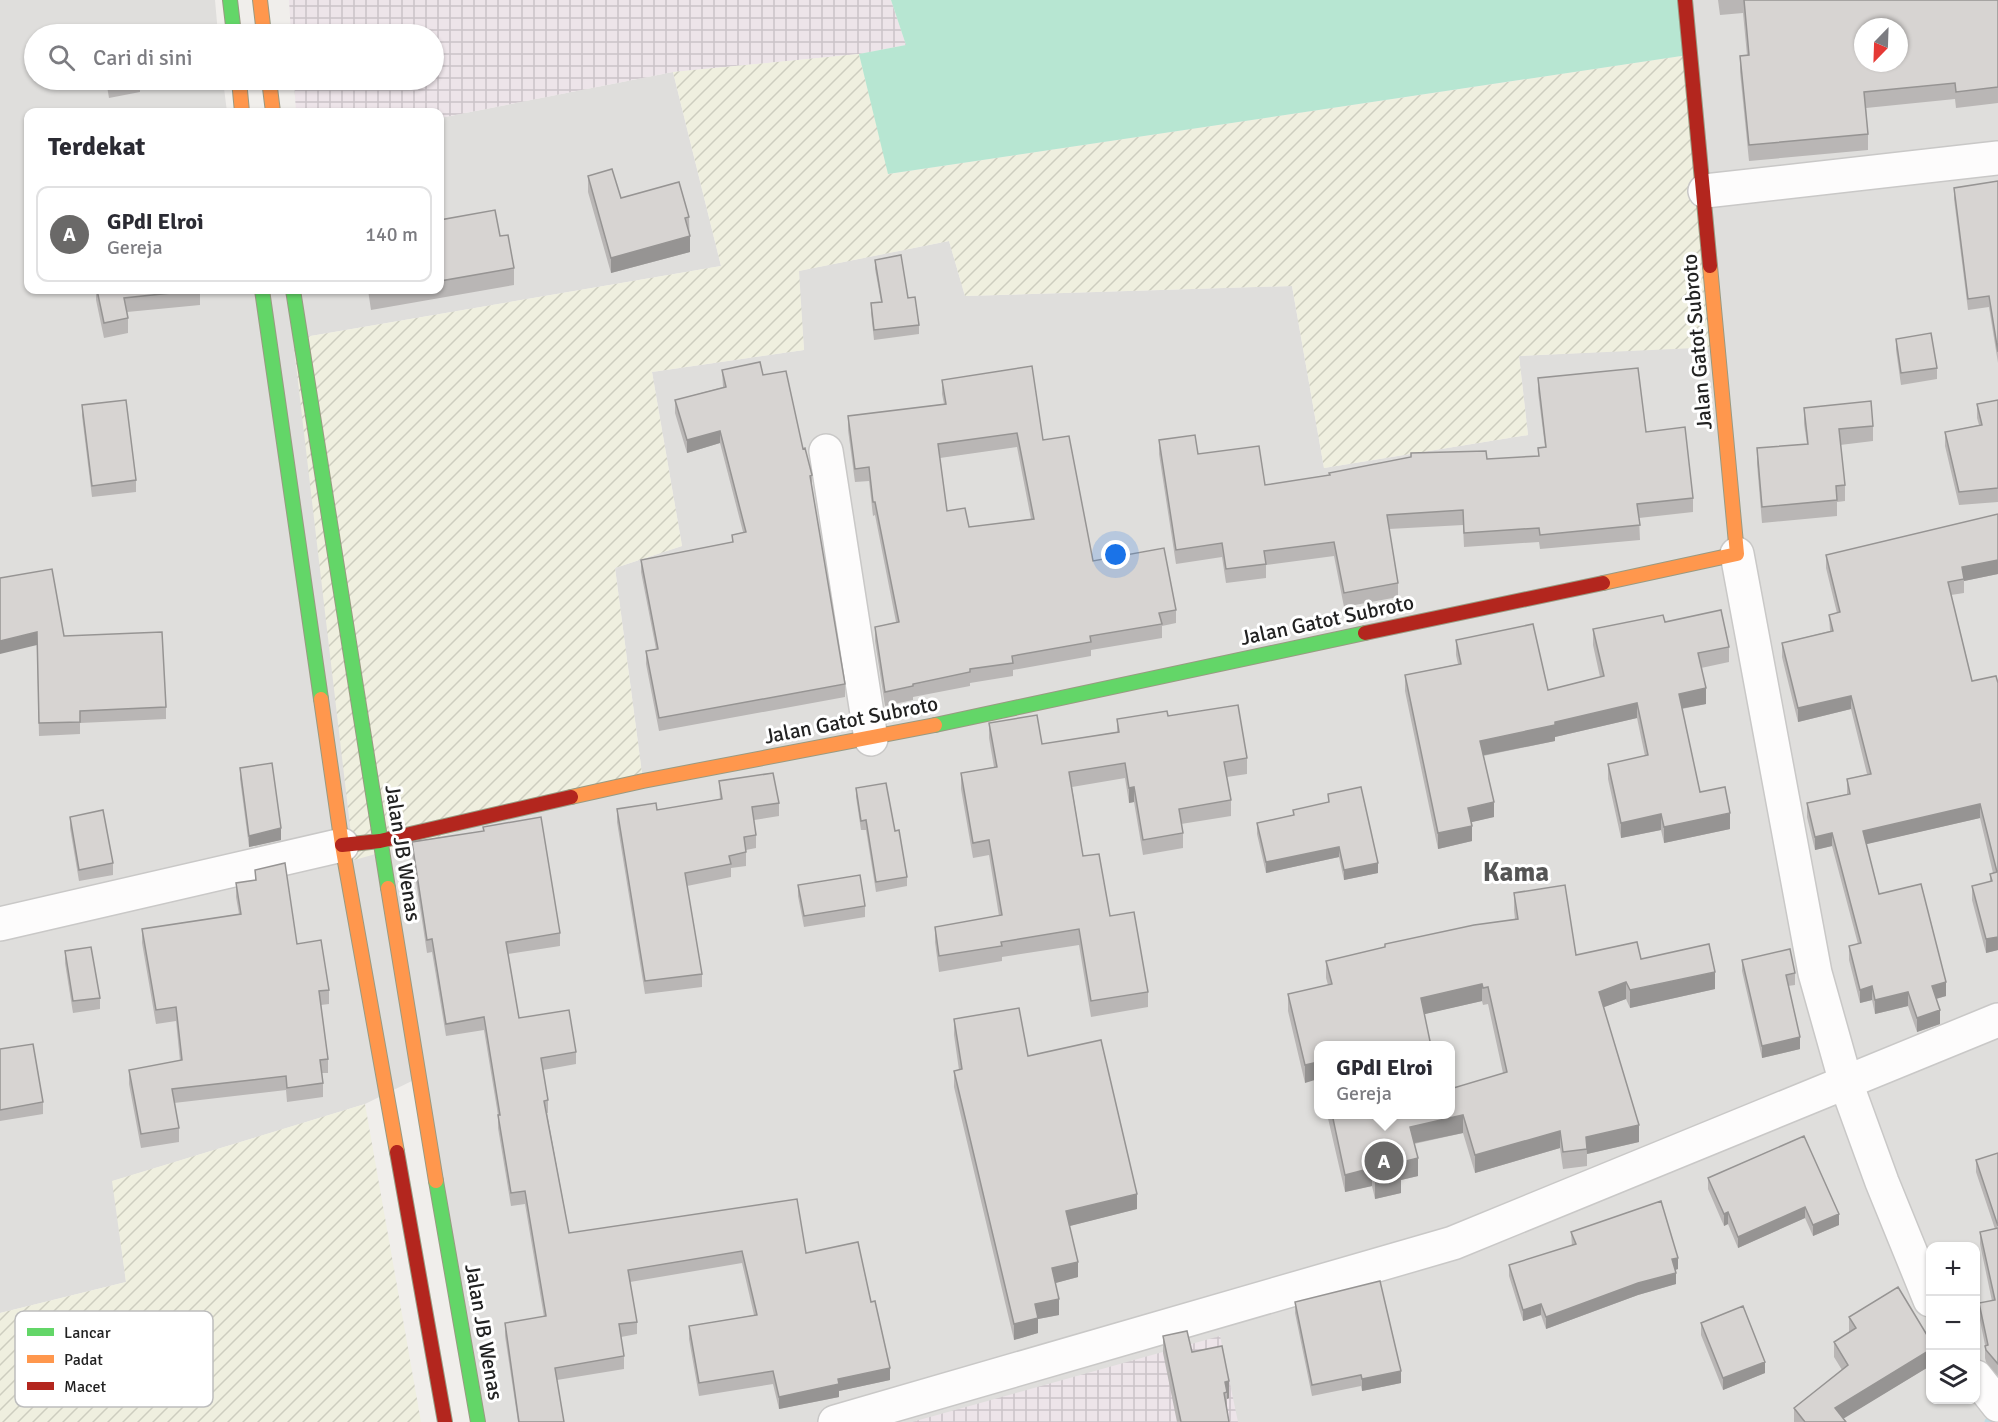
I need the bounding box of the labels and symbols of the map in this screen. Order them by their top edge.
north arrow [1854,18,1908,72]
street label: Jalan Gatot Subroto [1676,253,1718,431]
your location [1101,540,1130,569]
street label: Jalan Gatot Subroto [1238,589,1416,651]
street label: Jalan Gatot Subroto [762,690,940,750]
street label: Jalan JB Wenas [379,783,427,923]
district label: Kama [1483,856,1549,889]
pin: A [1364,1138,1404,1184]
street label: Jalan JB Wenas [459,1262,509,1402]
legend [15,1311,213,1407]
text: Lancar [64,1323,111,1343]
text: Padat [64,1350,103,1370]
text: Macet [64,1377,106,1397]

